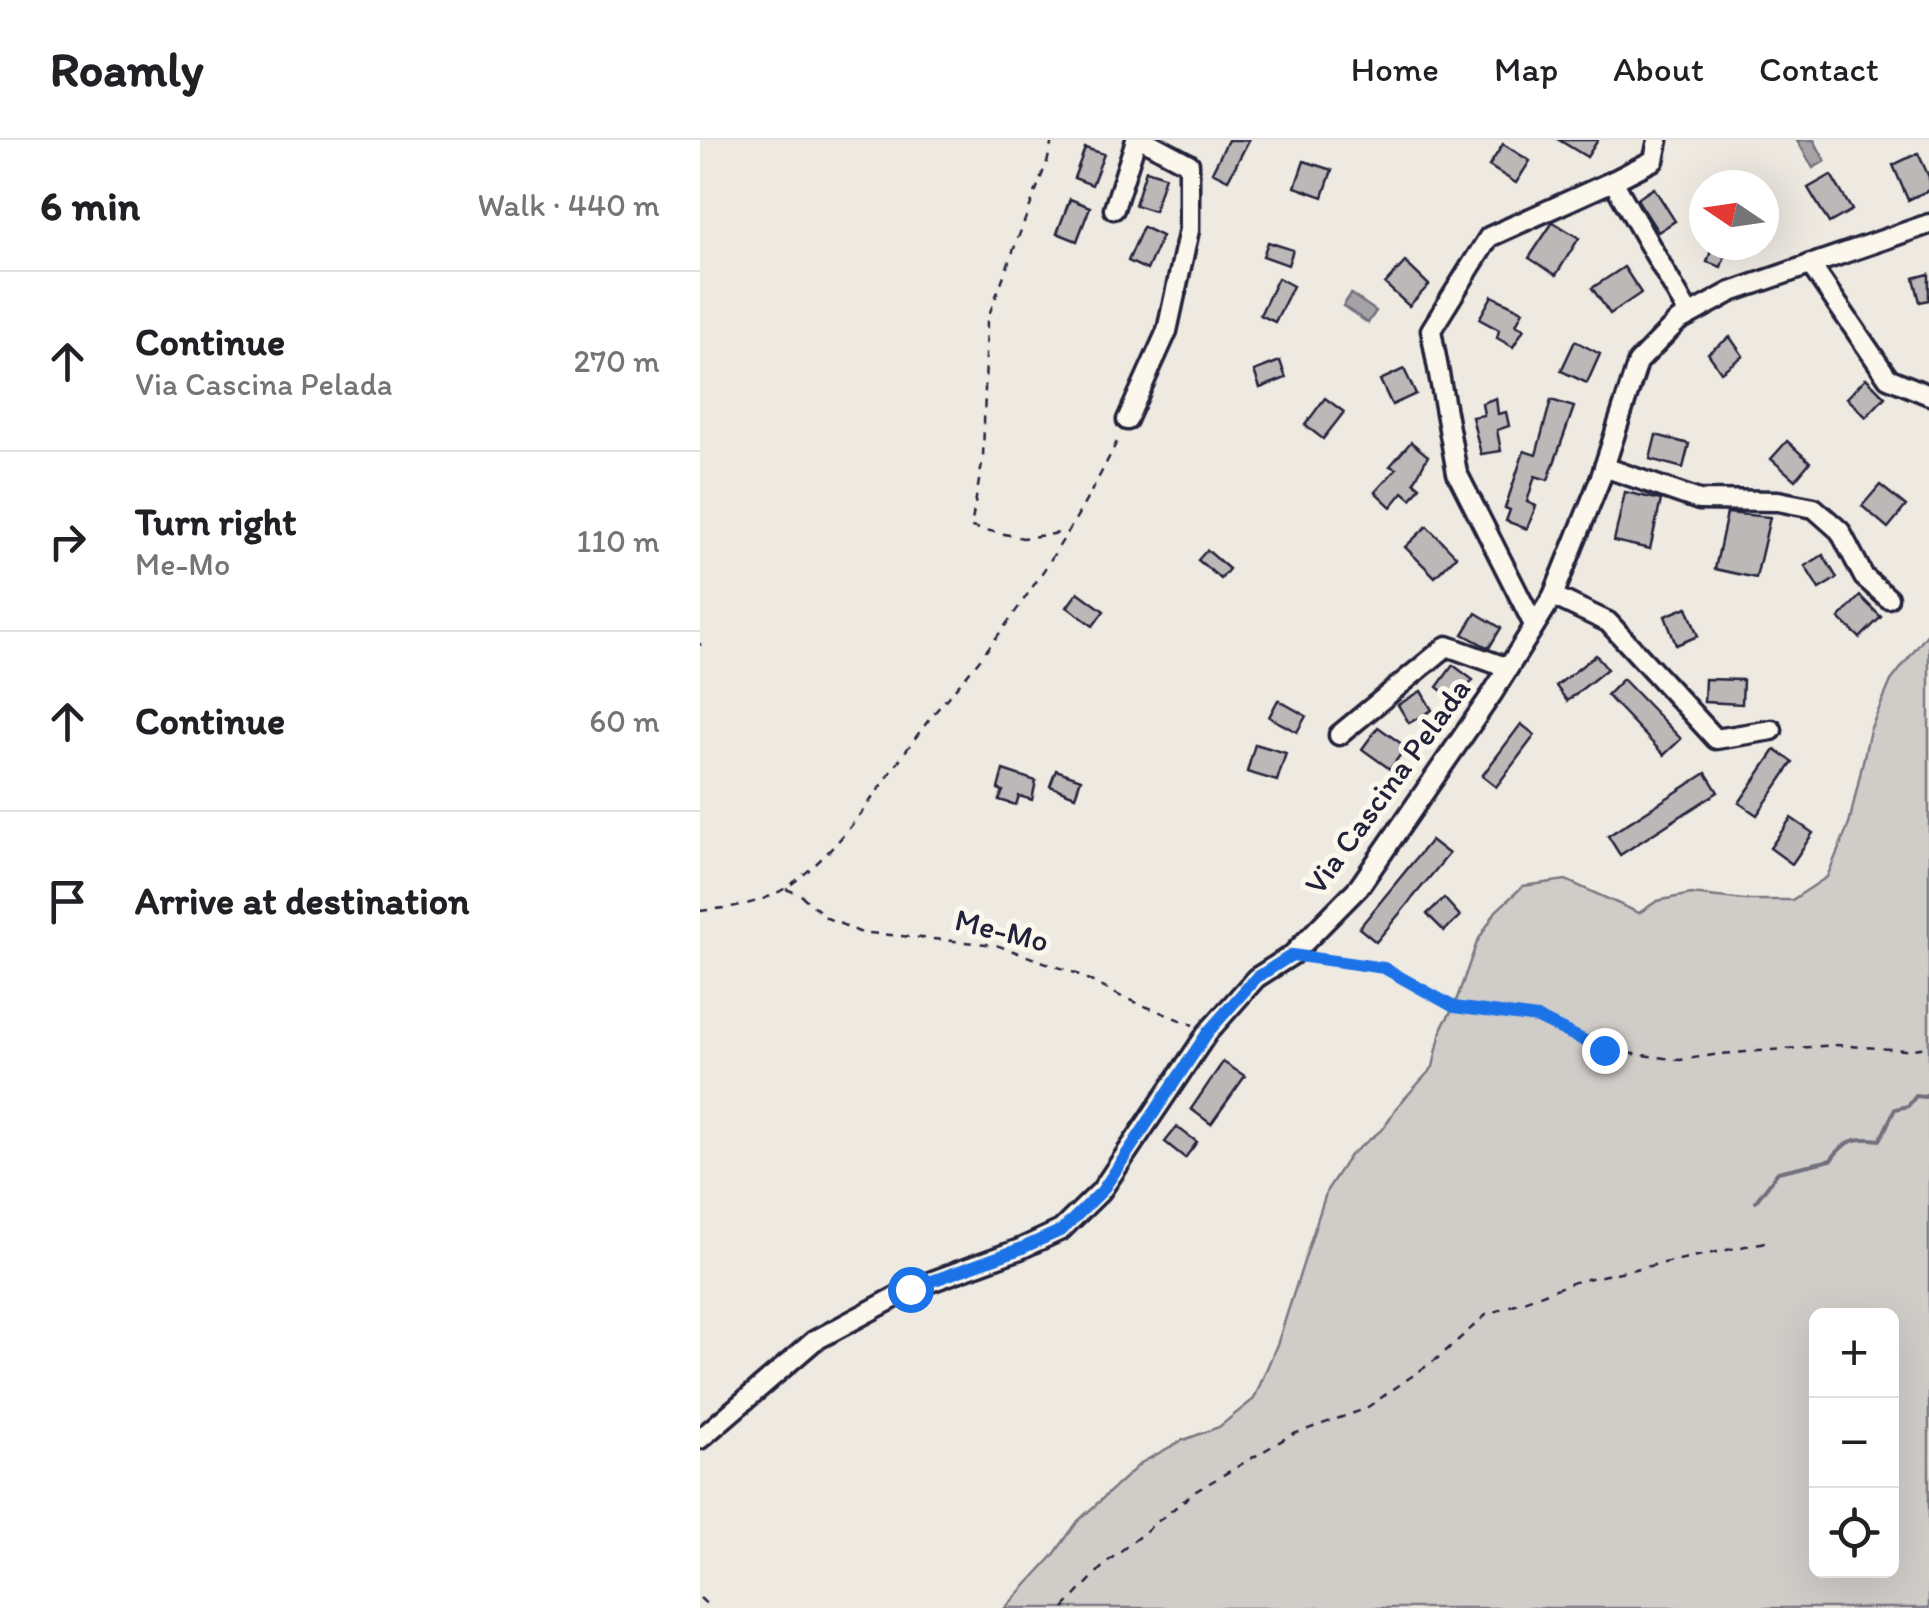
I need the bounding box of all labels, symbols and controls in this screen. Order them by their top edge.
text: Roamly [50,40,204,98]
text: Home [1351,48,1439,90]
text: Map [1494,48,1558,90]
text: About [1613,48,1704,90]
text: Contact [1759,48,1879,90]
north arrow [1689,170,1779,260]
text: 6 min [40,180,140,231]
text: Walk · 440 m [477,186,660,224]
text: Continue [135,319,285,365]
icon: ahead [40,334,95,389]
text: 270 m [573,342,660,380]
text: Via Cascina Pelada [135,365,393,403]
text: Turn right [135,499,297,545]
icon: right [40,514,95,569]
text: 110 m [576,522,660,560]
text: Me-Mo [135,545,230,583]
street label: Via Cascina Pelada [1296,670,1478,901]
icon: ahead [40,694,95,749]
text: Continue [135,698,285,744]
text: 60 m [589,702,660,740]
icon: arrive [40,874,95,929]
text: Arrive at destination [135,878,470,924]
street label: Me-Mo [951,900,1053,960]
route end [1582,1028,1628,1074]
route start [888,1267,934,1313]
map controls [1809,1308,1899,1578]
button: + [1809,1308,1899,1398]
button: − [1809,1398,1899,1488]
button: locate [1809,1488,1899,1578]

